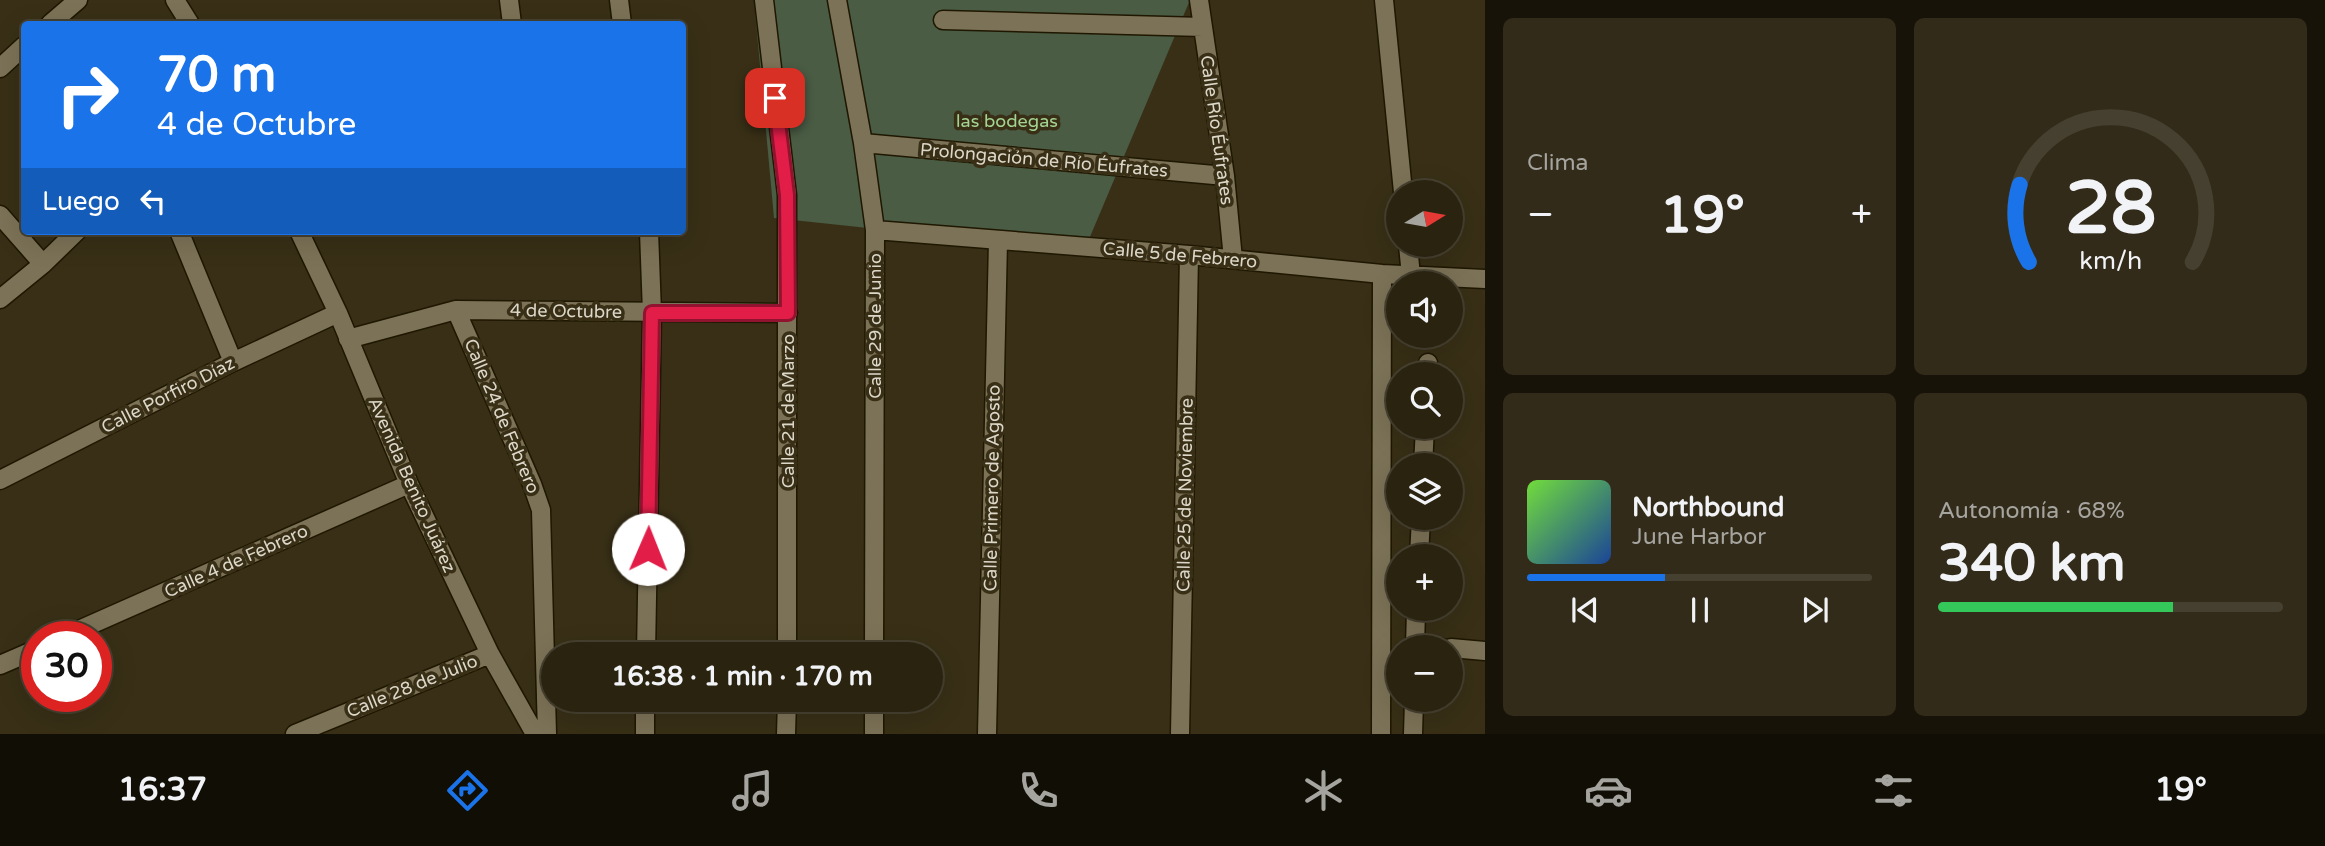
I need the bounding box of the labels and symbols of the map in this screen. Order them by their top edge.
street label: Calle Río Éufrates [1196,54,1238,206]
pin [745,68,805,128]
park label: las bodegas [956,110,1058,132]
street label: Prolongación de Río Éufrates [919,138,1169,182]
north arrow [1386,180,1463,257]
street label: Calle 5 de Febrero [1102,237,1258,273]
street label: Calle 29 de Junio [864,253,886,399]
street label: 4 de Octubre [510,299,622,323]
street label: Calle 21 de Marzo [777,334,799,488]
street label: Calle 24 de Febrero [459,335,545,497]
street label: Calle Porfiro Díaz [98,352,238,438]
street label: Calle Primero de Agosto [979,384,1005,592]
street label: Avenida Benito Juárez [363,394,461,576]
street label: Calle 25 de Noviembre [1172,398,1198,592]
position arrow [611,512,685,586]
street label: Calle 4 de Febrero [161,519,311,603]
speed limit sign: 30 [21,621,112,712]
street label: Calle 28 de Julio [343,650,481,722]

